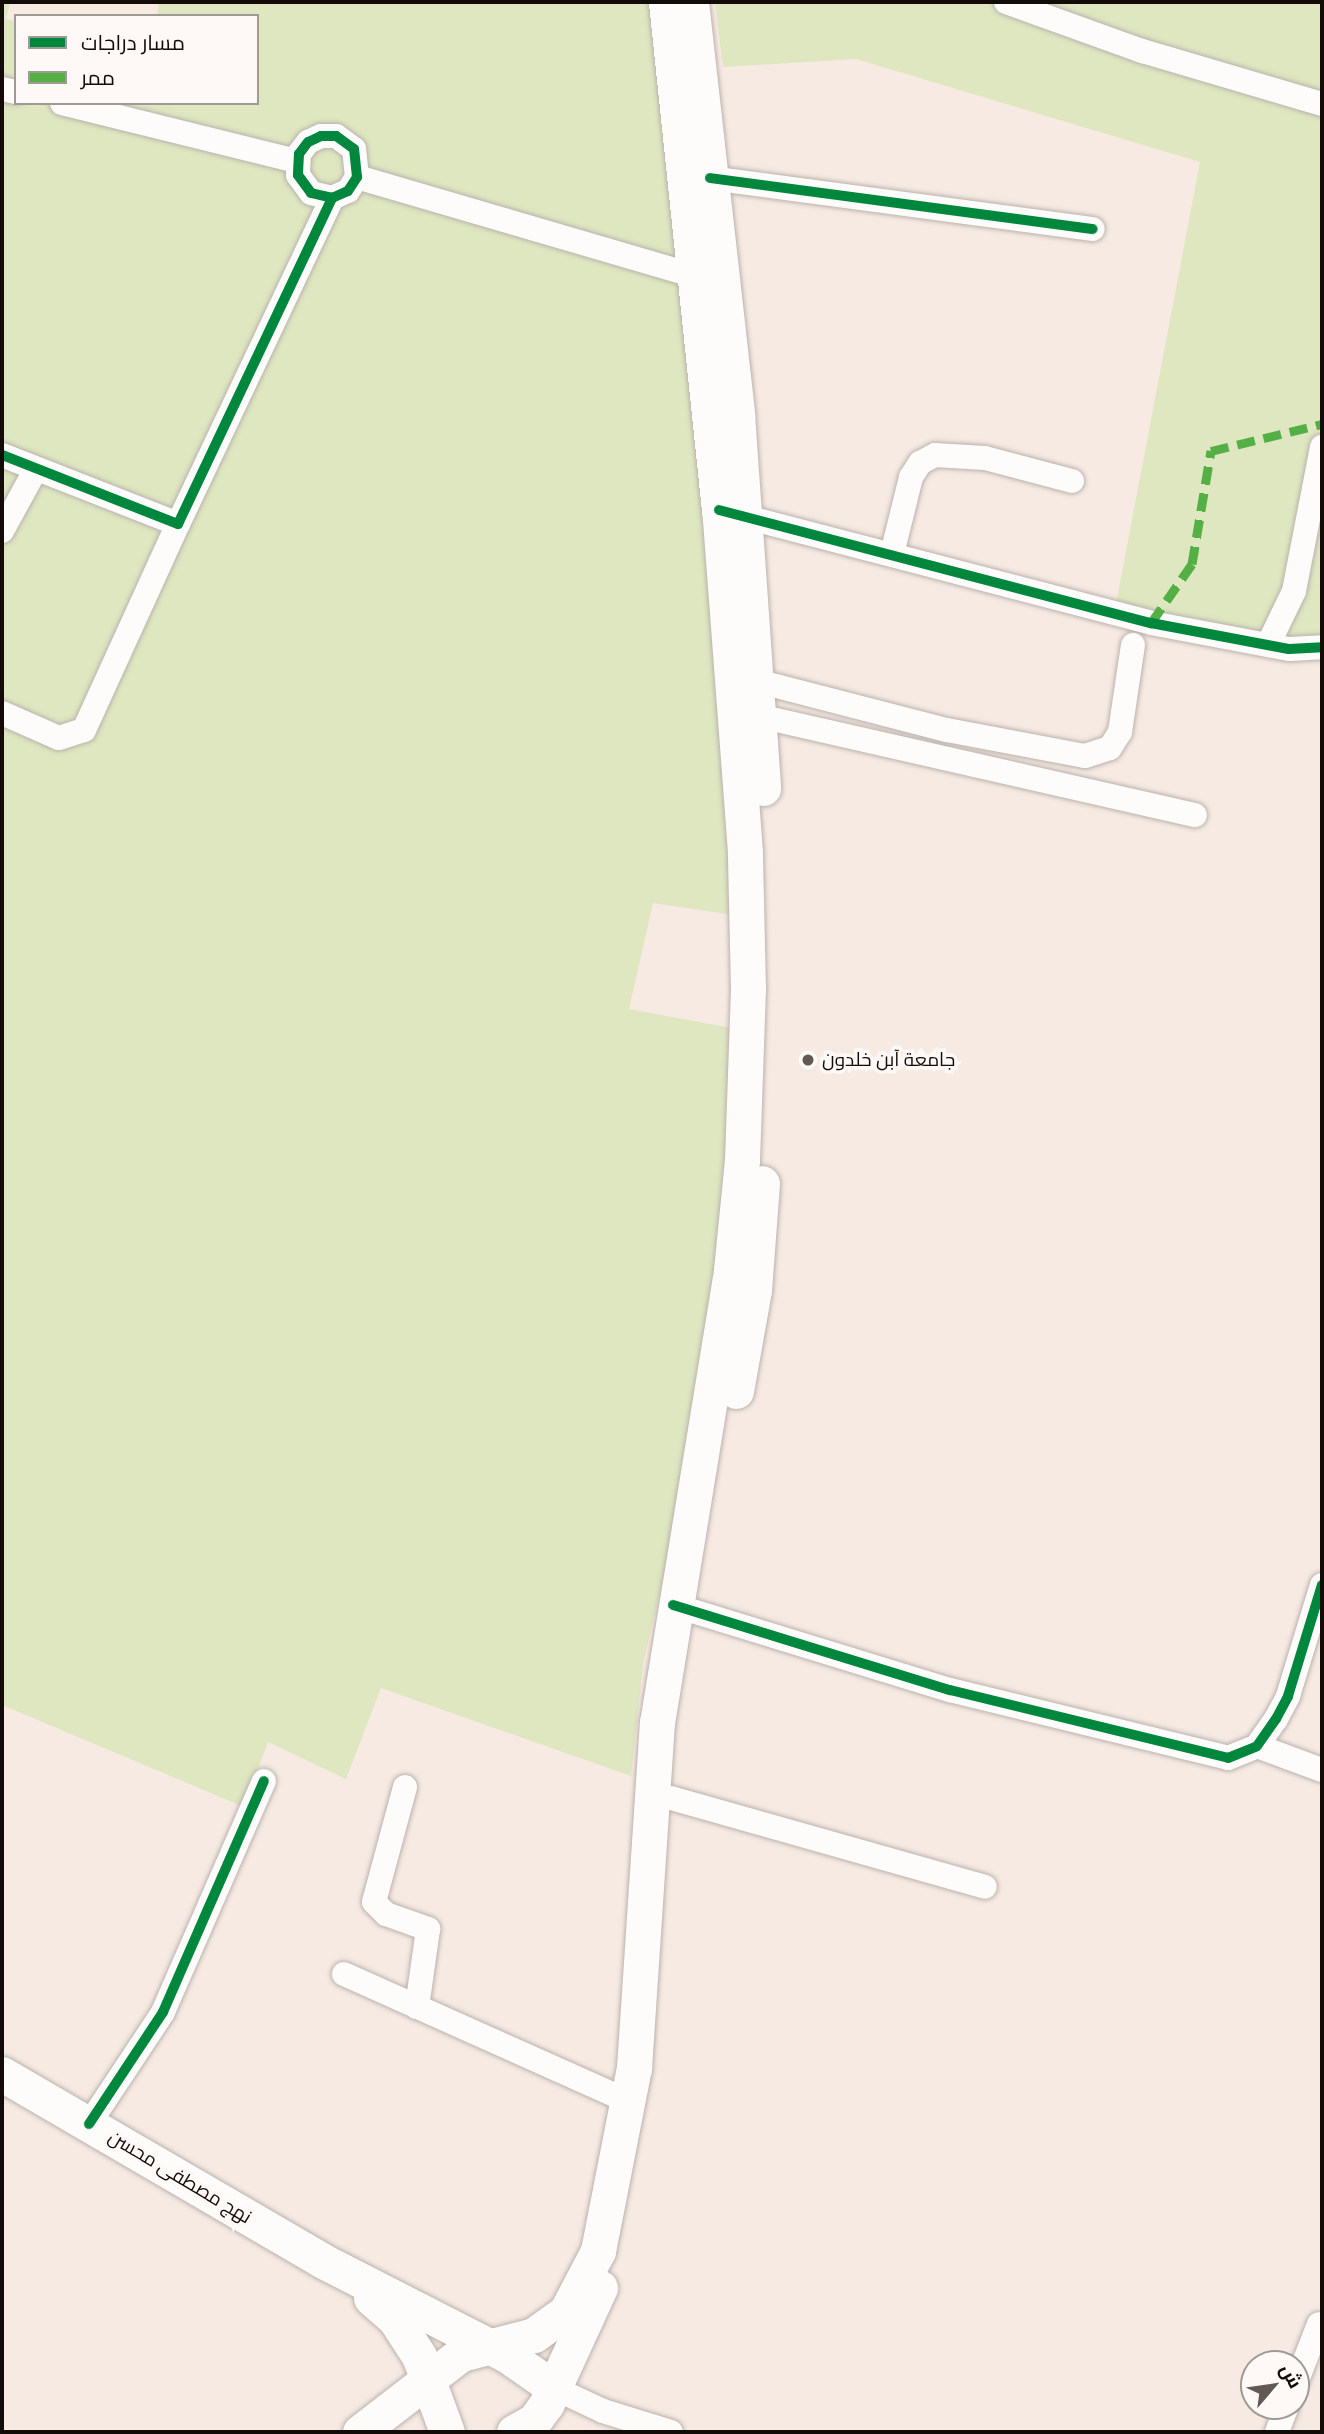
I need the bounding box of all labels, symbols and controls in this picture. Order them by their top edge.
legend [14,14,259,105]
text: مسار دراجات [81,28,185,56]
text: ممر [81,63,115,91]
place label: جامعة آبن خلدون [822,1049,955,1071]
marker: جامعة آبن خلدون [800,1052,816,1068]
street label: نهج مصطفى محسن [104,2125,256,2229]
north arrow [1240,2350,1310,2420]
text: ش [1275,2359,1308,2392]

